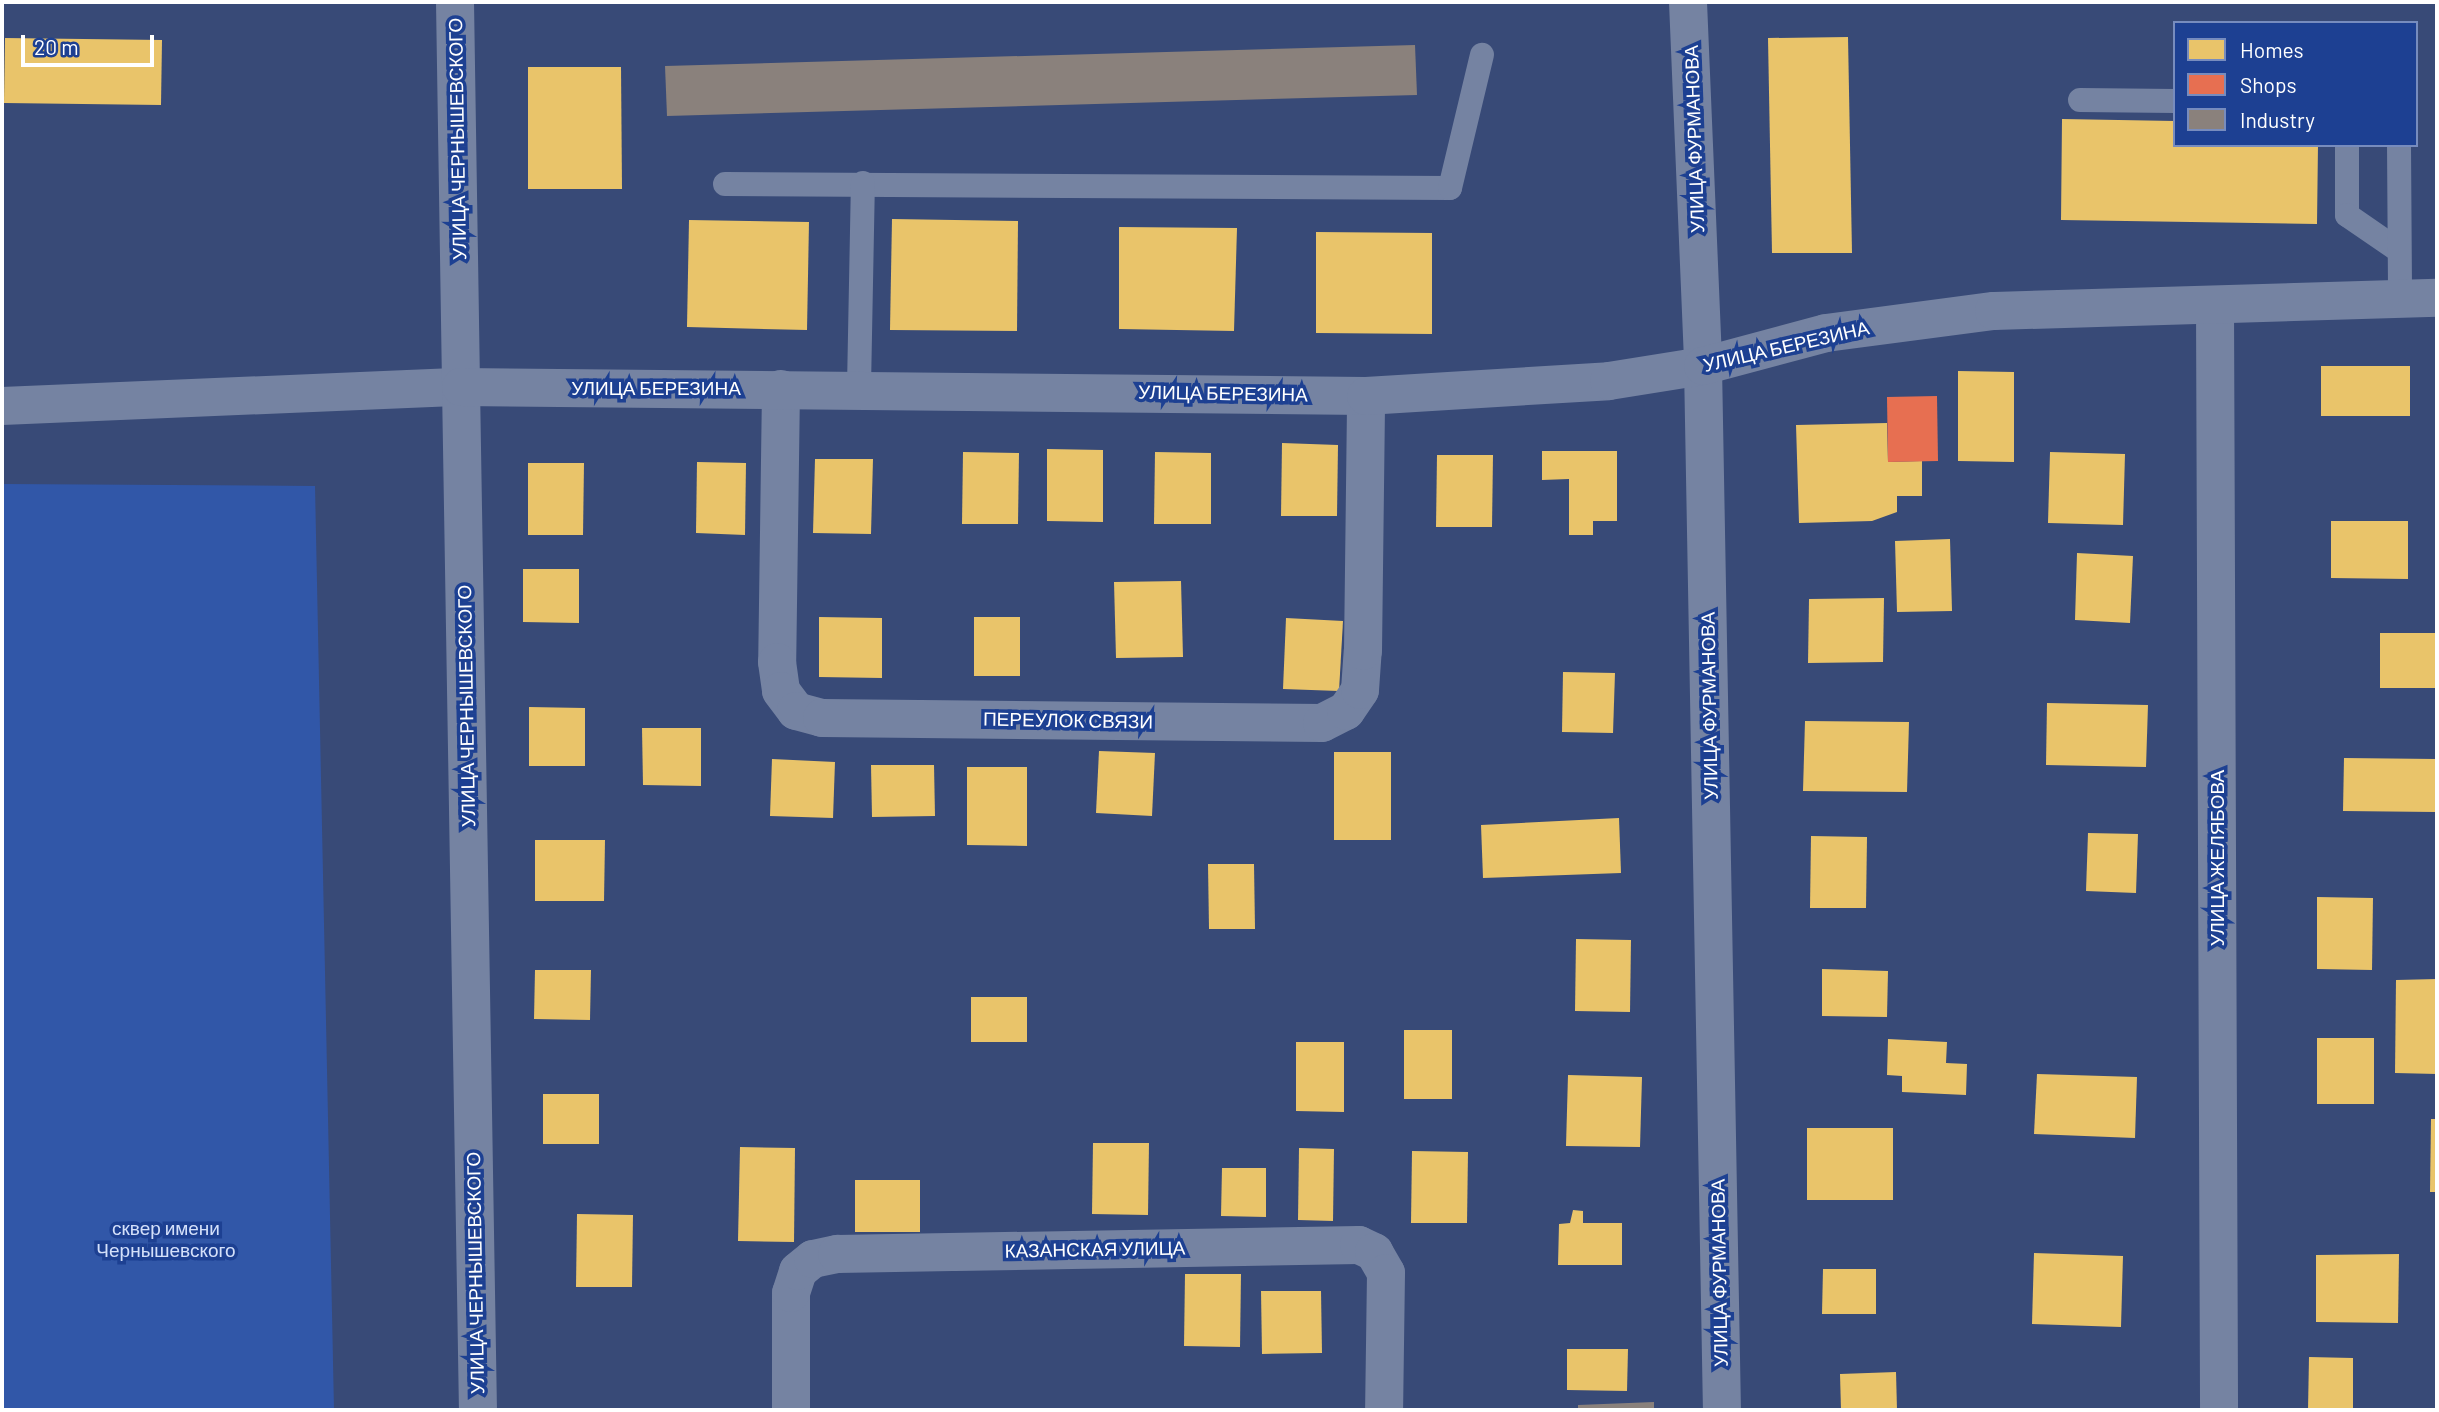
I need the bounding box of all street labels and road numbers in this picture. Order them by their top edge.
street label: УЛИЦА ЧЕРНЫШЕВСКОГО [443,18,471,260]
street label: УЛИЦА ФУРМАНОВА [1679,45,1709,233]
street label: УЛИЦА БЕРЕЗИНА [1701,316,1871,376]
street label: УЛИЦА БЕРЕЗИНА [571,377,741,399]
street label: УЛИЦА БЕРЕЗИНА [1138,380,1308,406]
street label: УЛИЦА ЧЕРНЫШЕВСКОГО [452,585,480,827]
street label: УЛИЦА ФУРМАНОВА [1696,612,1722,800]
street label: ПЕРЕУЛОК СВЯЗИ [983,707,1153,733]
street label: УЛИЦА ЖЕЛЯБОВА [2206,770,2228,946]
street label: УЛИЦА ЧЕРНЫШЕВСКОГО [461,1152,489,1394]
street label: УЛИЦА ФУРМАНОВА [1706,1179,1732,1367]
street label: КАЗАНСКАЯ УЛИЦА [1004,1236,1186,1262]

